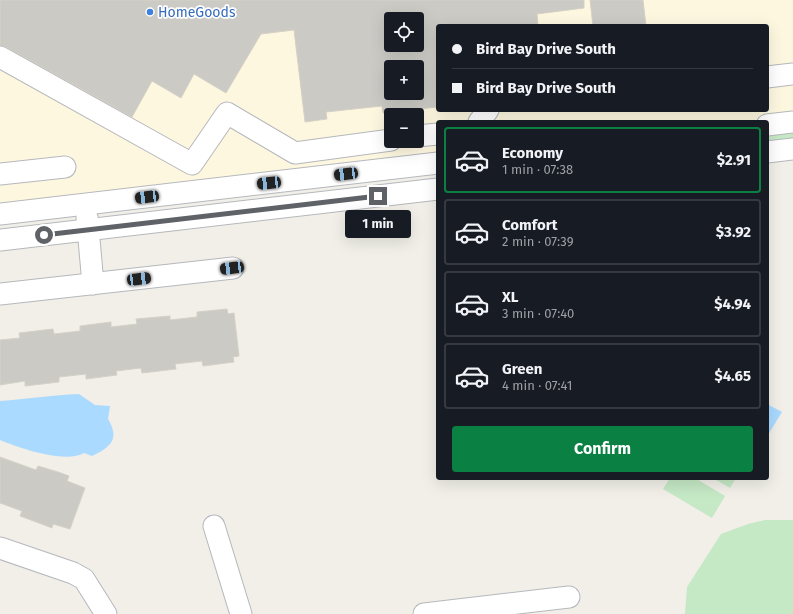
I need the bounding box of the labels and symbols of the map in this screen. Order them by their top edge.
place label: HomeGoods [158,4,236,21]
marker: HomeGoods [145,7,155,17]
car [333,167,359,181]
car [256,176,282,190]
route end [369,187,387,205]
car [134,190,160,204]
callout: 1 min [345,210,411,238]
route start [35,226,53,244]
car [219,261,245,275]
car [126,272,152,286]

